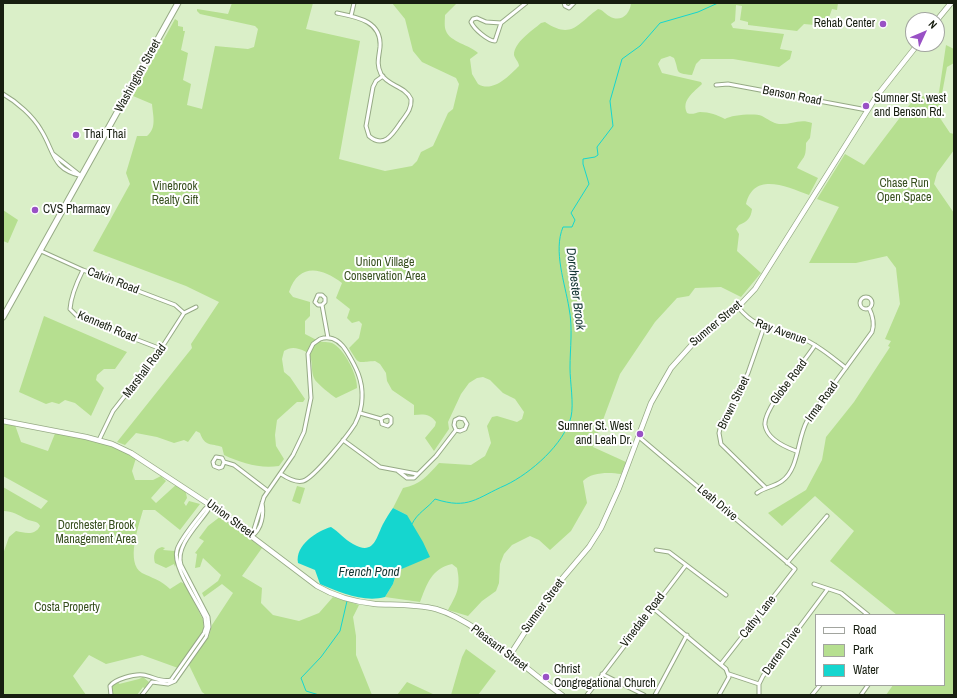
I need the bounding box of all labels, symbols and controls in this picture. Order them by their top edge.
north arrow [905,12,945,52]
place label: Rehab Center [814,17,875,31]
text: N [926,17,940,32]
marker: Rehab Center [878,19,888,29]
street label: Washington Street [112,37,164,115]
street label: Benson Road [761,83,823,109]
place label: Sumner St. west and Benson Rd. [874,92,946,120]
marker: Sumner St. west and Benson Rd. [861,101,871,111]
place label: Thai Thai [84,128,126,142]
marker: Thai Thai [71,130,81,140]
park label: Chase Run Open Space [877,177,931,205]
park label: Vinebrook Realty Gift [152,180,198,208]
place label: CVS Pharmacy [43,203,110,217]
marker: CVS Pharmacy [30,205,40,215]
water label: Dorchester Brook [562,247,588,331]
park label: Union Village Conservation Area [344,256,426,284]
street label: Calvin Road [85,265,141,297]
street label: Sumner Street [687,298,745,350]
street label: Kenneth Road [75,308,139,346]
street label: Ray Avenue [753,316,809,348]
street label: Marshall Road [120,341,170,401]
street label: Globe Road [767,357,811,407]
street label: Brown Street [715,374,753,432]
street label: Irma Road [803,379,841,425]
place label: Sumner St. West and Leah Dr. [558,420,632,448]
marker: Sumner St. West and Leah Dr. [635,429,645,439]
street label: Leah Drive [694,482,740,524]
street label: Union Street [203,497,257,541]
park label: Dorchester Brook Management Area [56,519,136,547]
water label: French Pond [338,565,400,581]
street label: Sumner Street [519,576,567,636]
street label: Vinedale Road [618,590,668,650]
street label: Cathy Lane [737,593,779,641]
park label: Costa Property [34,601,100,615]
legend [815,614,945,686]
street label: Pleasant Street [468,622,530,674]
text: Road [853,622,877,638]
street label: Darren Drive [760,624,804,678]
text: Park [853,642,873,658]
text: Water [853,662,879,678]
place label: Christ Congregational Church [554,663,656,691]
marker: Christ Congregational Church [541,672,551,682]

